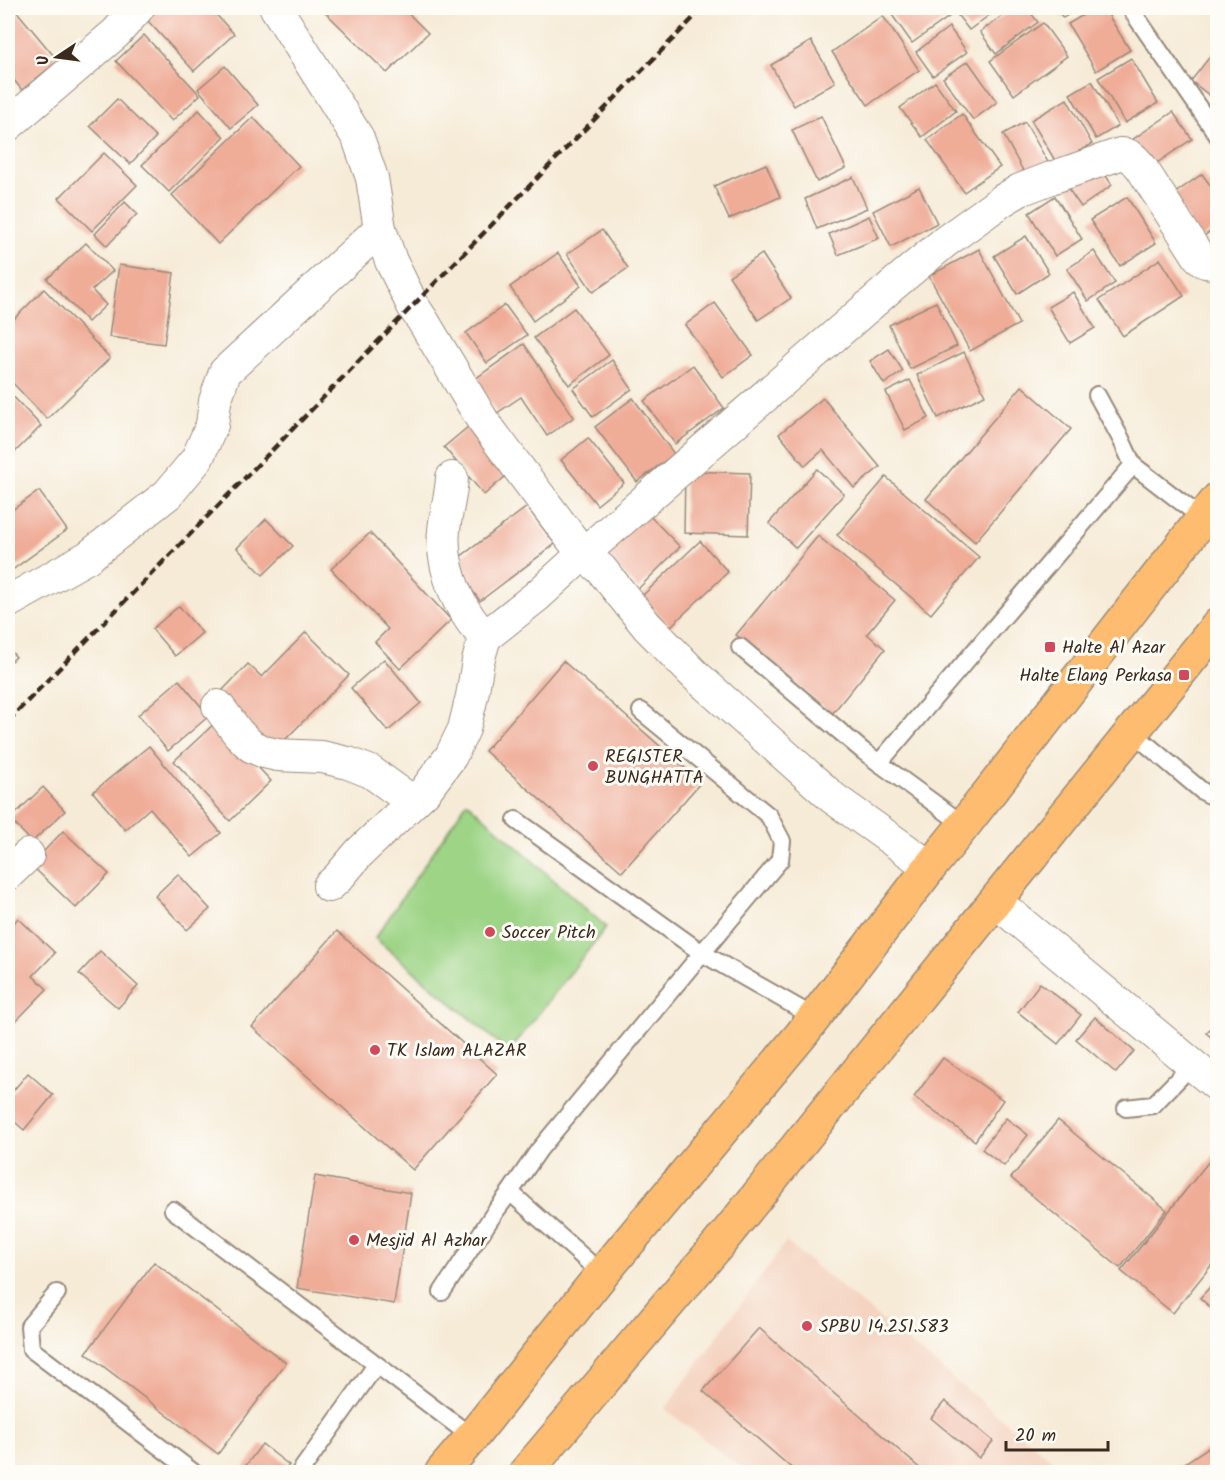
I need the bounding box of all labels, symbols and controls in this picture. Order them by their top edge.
north arrow [27,27,87,87]
text: U [30,52,57,67]
place label: Halte Al Azar [1062,634,1166,663]
marker: Halte Al Azar [1043,640,1057,654]
place label: Halte Elang Perkasa [1019,662,1172,691]
marker: Halte Elang Perkasa [1177,668,1191,682]
place label: REGISTER BUNGHATTA [605,743,704,793]
marker: REGISTER BUNGHATTA [586,759,600,773]
place label: Soccer Pitch [502,919,596,948]
marker: Soccer Pitch [483,925,497,939]
place label: TK Islam ALAZAR [387,1037,526,1066]
marker: TK Islam ALAZAR [368,1043,382,1057]
place label: Mesjid Al Azhar [366,1227,488,1256]
marker: Mesjid Al Azhar [347,1233,361,1247]
place label: SPBU 14.251.583 [819,1313,948,1342]
marker: SPBU 14.251.583 [800,1319,814,1333]
scale bar [1006,1414,1108,1452]
text: 20 m [1015,1422,1056,1451]

